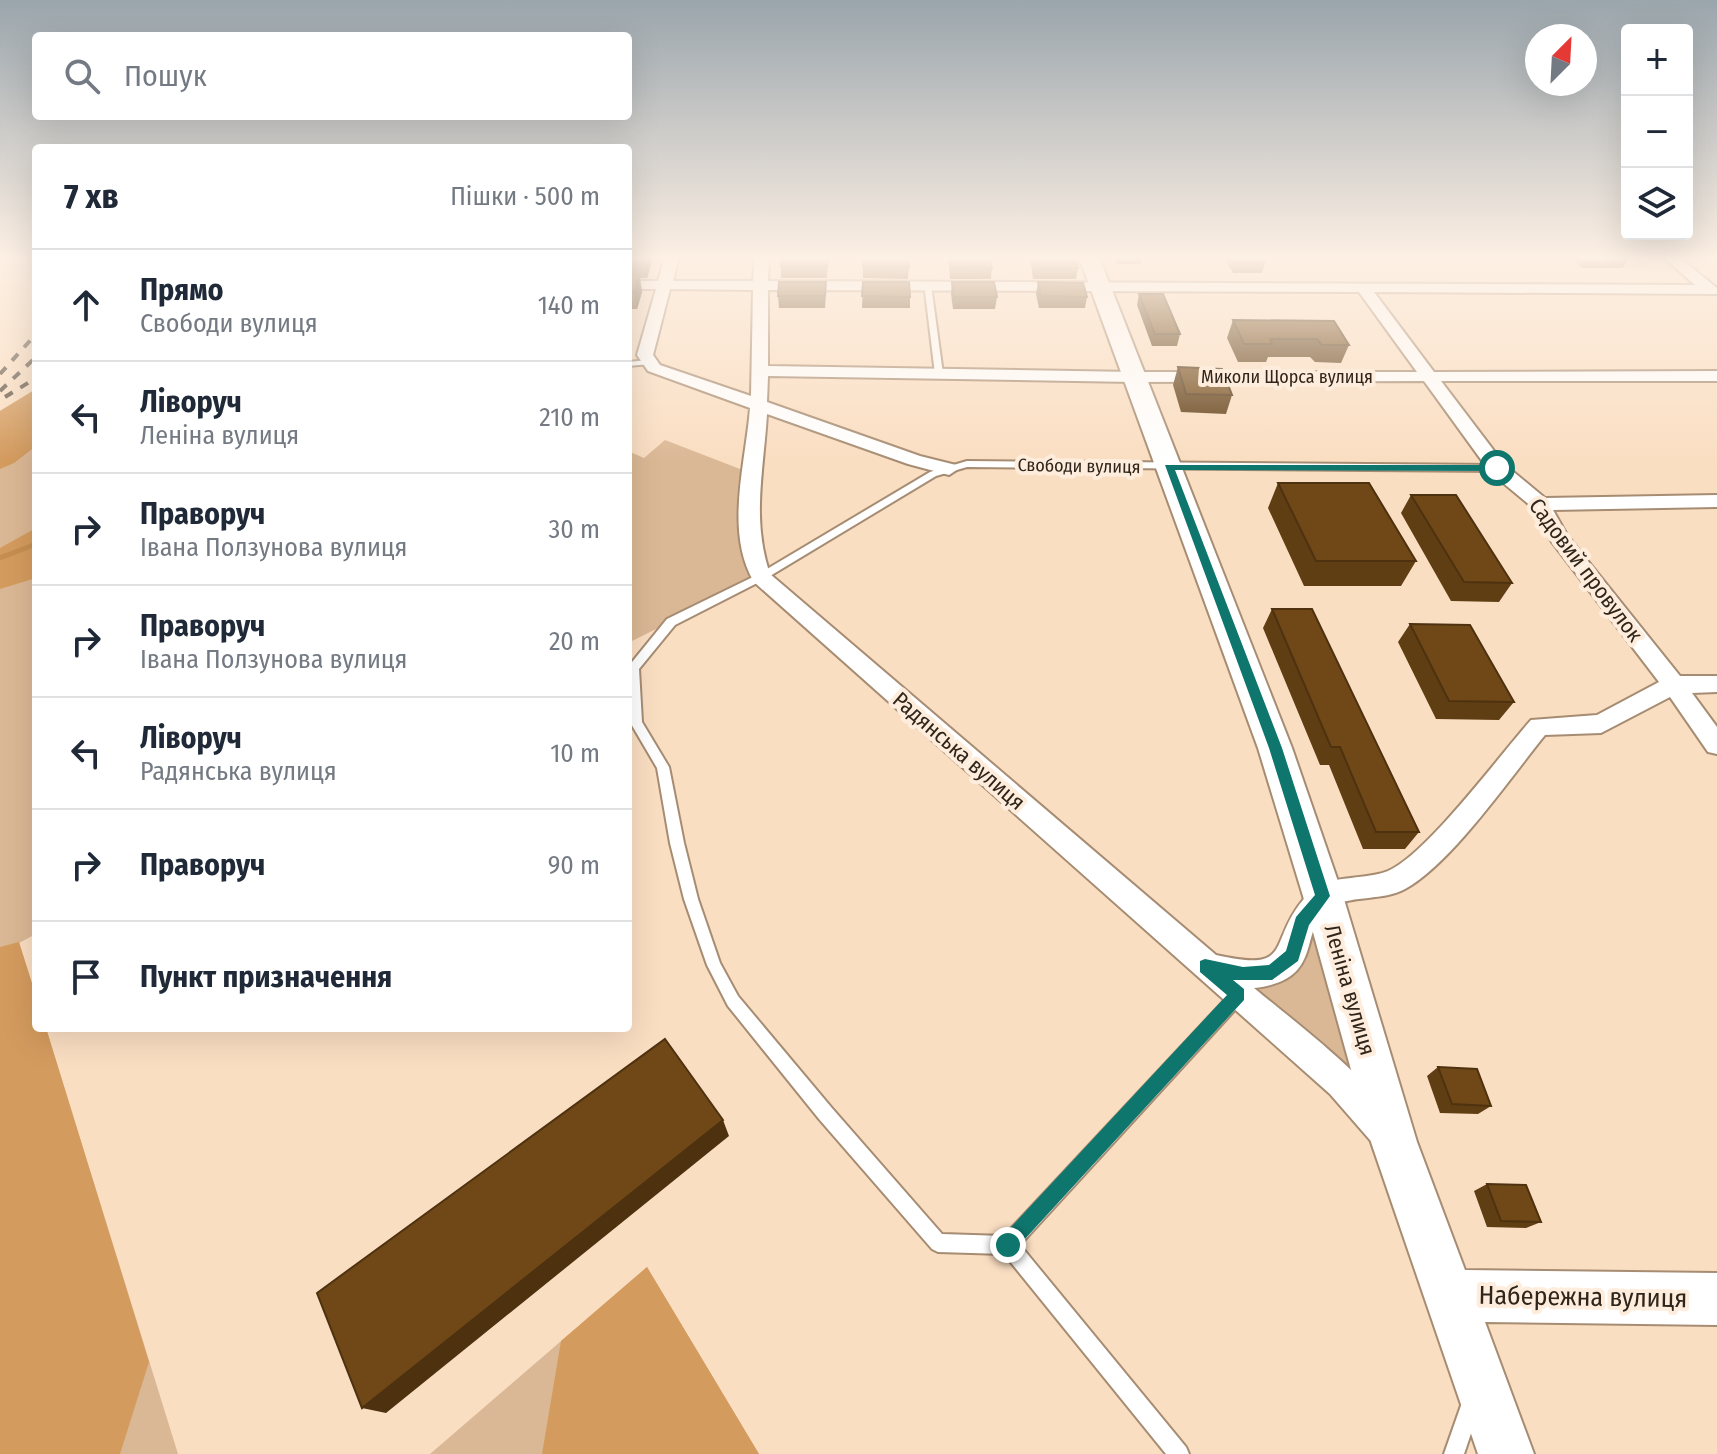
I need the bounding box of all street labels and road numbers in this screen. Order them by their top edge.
street label: Миколи Щорса вулиця [1201,366,1373,388]
street label: Свободи вулиця [1017,454,1141,478]
street label: Садовий провулок [1523,493,1649,648]
street label: Радянська вулиця [887,686,1031,816]
street label: Леніна вулиця [1318,922,1382,1058]
street label: Набережна вулиця [1478,1280,1688,1314]

